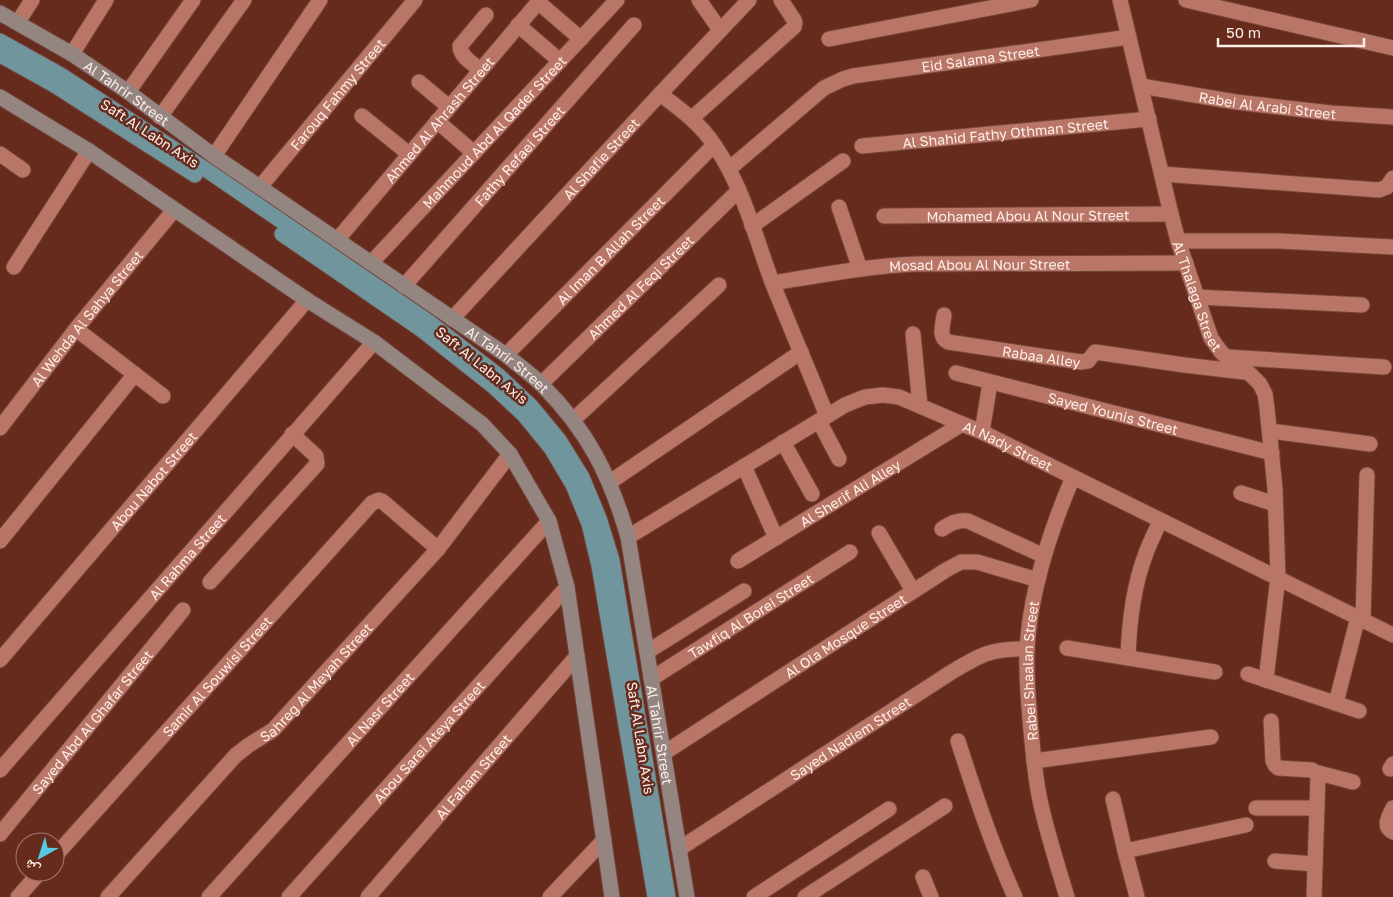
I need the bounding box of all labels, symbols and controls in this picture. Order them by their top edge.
scale bar [1218,15,1364,47]
text: 50 m [1226,23,1261,41]
street label: Farouq Fahmy Street [286,35,388,153]
street label: Eid Salama Street [920,41,1041,75]
street label: Mahmoud Abd Al Qader Street [419,52,569,211]
street label: Ahmed Al Ahrash Street [381,53,497,186]
street label: Al Tahrir Street [81,56,173,129]
street label: Rabei Al Arabi Street [1198,87,1337,122]
street label: Saft Al Labn Axis [98,95,202,171]
street label: Fathy Refaei Street [470,102,568,209]
street label: Al Shafie Street [559,114,642,202]
street label: Al Shahid Fathy Othman Street [902,114,1109,151]
street label: Al Iman B Allah Street [553,192,668,308]
street label: Mohamed Abou Al Nour Street [926,206,1130,224]
street label: Ahmed Al Feqi Street [584,231,697,342]
street label: Al Thalaga Street [1170,238,1226,354]
street label: Al Wehda Al Sahya Street [27,246,146,389]
street label: Mosad Abou Al Nour Street [888,255,1070,274]
street label: Al Tahrir Street [463,322,553,396]
street label: Saft Al Labn Axis [433,323,531,407]
street label: Rabaa Alley [1001,342,1082,370]
street label: Sayed Younis Street [1046,388,1180,437]
street label: Al Nady Street [961,417,1055,474]
street label: Abou Nabot Street [106,428,200,533]
street label: Al Sherif Ali Alley [796,455,903,530]
street label: Al Rahma Street [145,510,229,603]
street label: Tawfiq Al Borei Street [685,569,816,662]
street label: Al Ola Mosque Street [781,590,909,681]
street label: Rabei Shaalan Street [1018,599,1041,742]
street label: Samir Al Souwisi Street [158,612,275,740]
street label: Sahreg Al Meyah Street [256,619,375,745]
street label: Sayed Abd Al Ghafar Street [28,646,156,797]
street label: Al Nasr Street [342,668,417,749]
street label: Abou Sarei Ateya Street [369,677,488,806]
street label: Saft Al Labn Axis [624,681,658,795]
street label: Al Tahrir Street [644,684,677,786]
street label: Sayed Nadiem Street [786,692,914,783]
street label: Al Faham Street [431,730,514,822]
north arrow [15,832,65,882]
text: ش [20,855,43,879]

